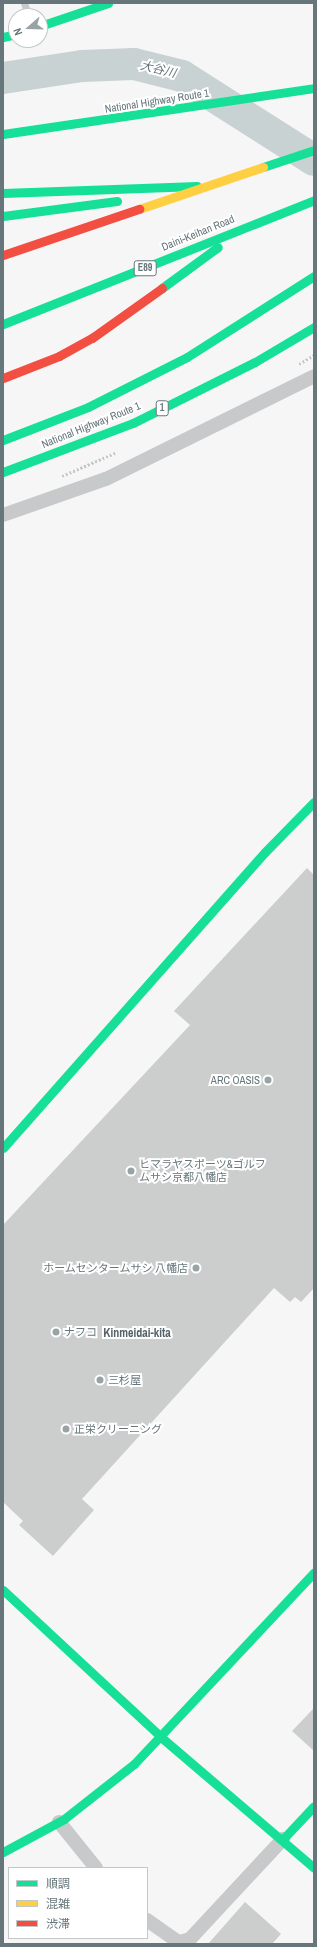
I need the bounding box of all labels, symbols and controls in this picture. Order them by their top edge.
north arrow [8,8,48,48]
text: N [10,26,25,37]
water label: 大谷川 [139,59,177,81]
street label: National Highway Route 1 [104,86,210,116]
street label: Daini-Keihan Road [160,212,236,254]
road number: E89 [133,260,157,276]
street label: National Highway Route 1 [40,399,142,451]
road number: 1 [155,400,169,416]
place label: ARC OASIS [211,1073,260,1087]
marker: ARC OASIS [263,1075,273,1085]
place label: ヒマラヤスポーツ&ゴルフ ムサシ京都八幡店 [139,1158,266,1184]
marker: ヒマラヤスポーツ&ゴルフ ムサシ京都八幡店 [126,1166,136,1176]
place label: ホームセンタームサシ 八幡店 [42,1261,188,1275]
marker: ホームセンタームサシ 八幡店 [191,1263,201,1273]
place label: ナフコ [64,1325,97,1339]
marker: ナフコ [51,1327,61,1337]
district label: Kinmeidai-kita [103,1327,171,1341]
place label: 三杉屋 [108,1373,141,1387]
marker: 三杉屋 [95,1375,105,1385]
place label: 正栄クリーニング [74,1422,162,1436]
marker: 正栄クリーニング [61,1424,71,1434]
legend [8,1867,148,1939]
text: 順調 [46,1876,70,1892]
text: 混雑 [46,1896,70,1912]
text: 渋滞 [46,1916,70,1932]

